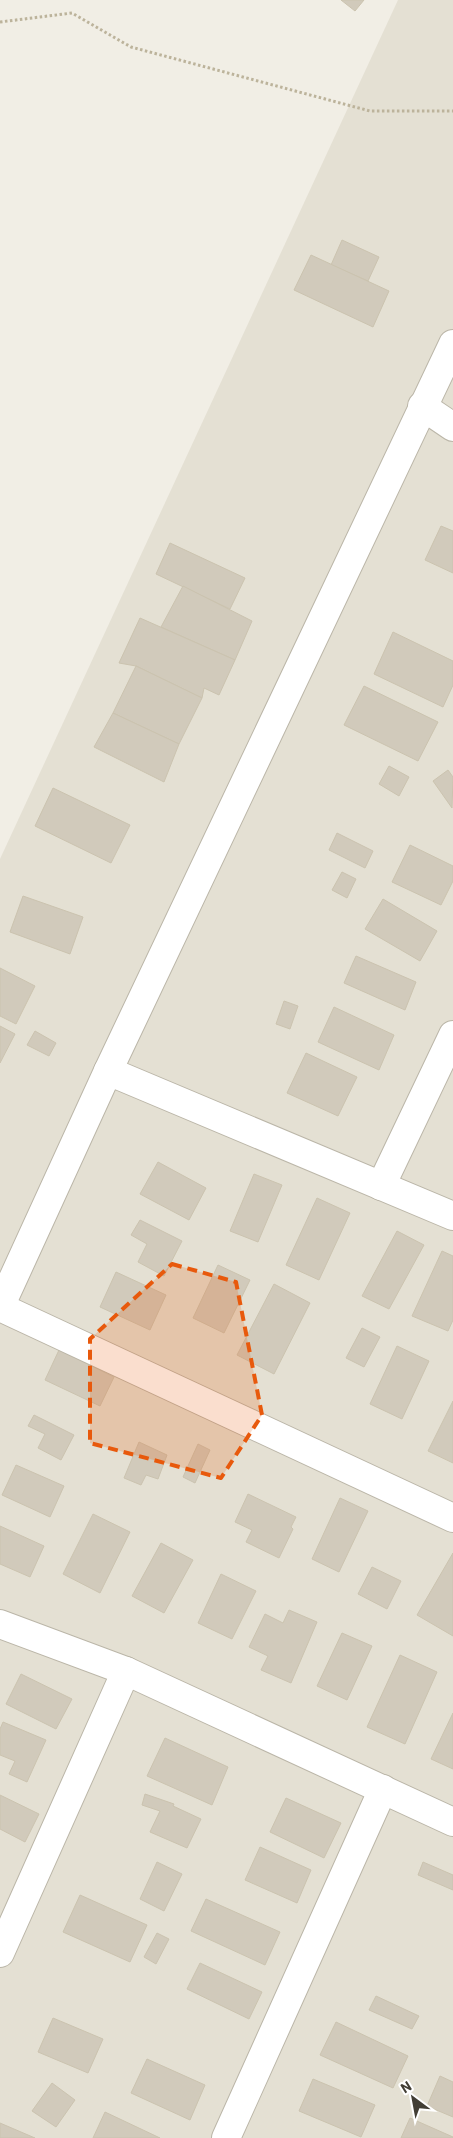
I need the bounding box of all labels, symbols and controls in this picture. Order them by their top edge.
north arrow [388,2073,438,2123]
text: N [397,2077,414,2096]

